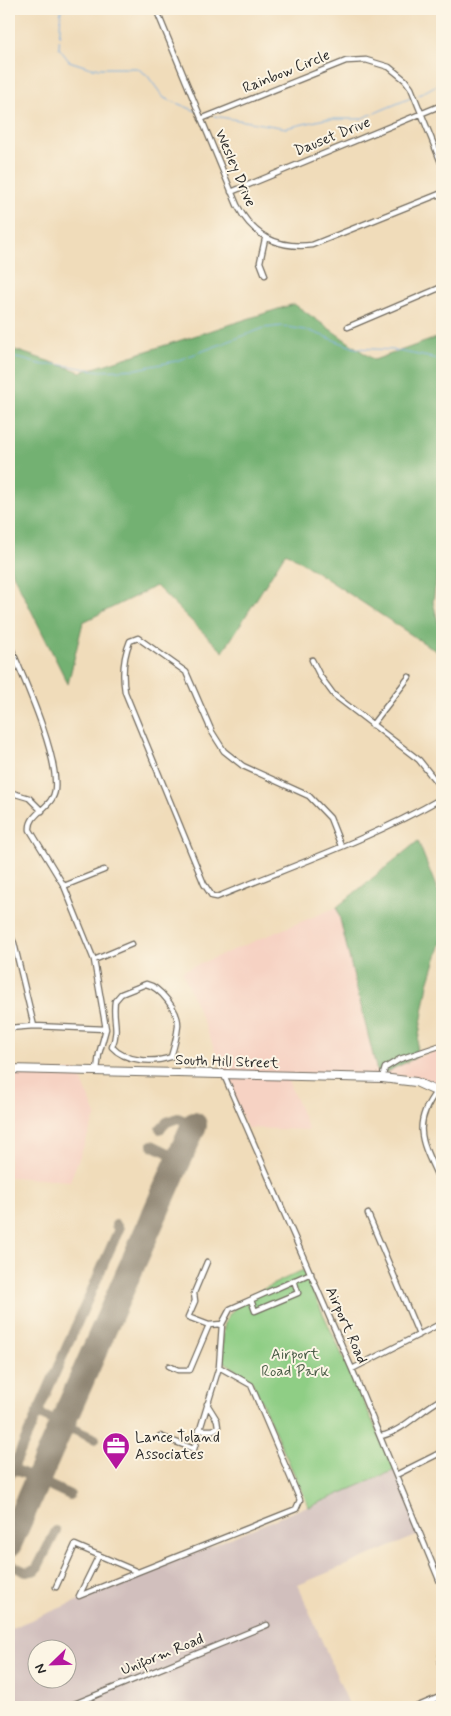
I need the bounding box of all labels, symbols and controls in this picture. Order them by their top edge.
street label: Rainbow Circle [240,45,333,99]
street label: Dauset Drive [291,112,374,161]
street label: Wesley Drive [210,127,260,210]
street label: South Hill Street [175,1050,279,1074]
street label: Airport Road [320,1284,372,1367]
park label: Airport Road Park [261,1345,329,1382]
place label: Lance Toland Associates [135,1428,220,1465]
office icon: Lance Toland Associates [101,1431,131,1470]
street label: Uniform Road [118,1629,208,1682]
north arrow [28,1638,78,1688]
text: N [31,1661,51,1676]

